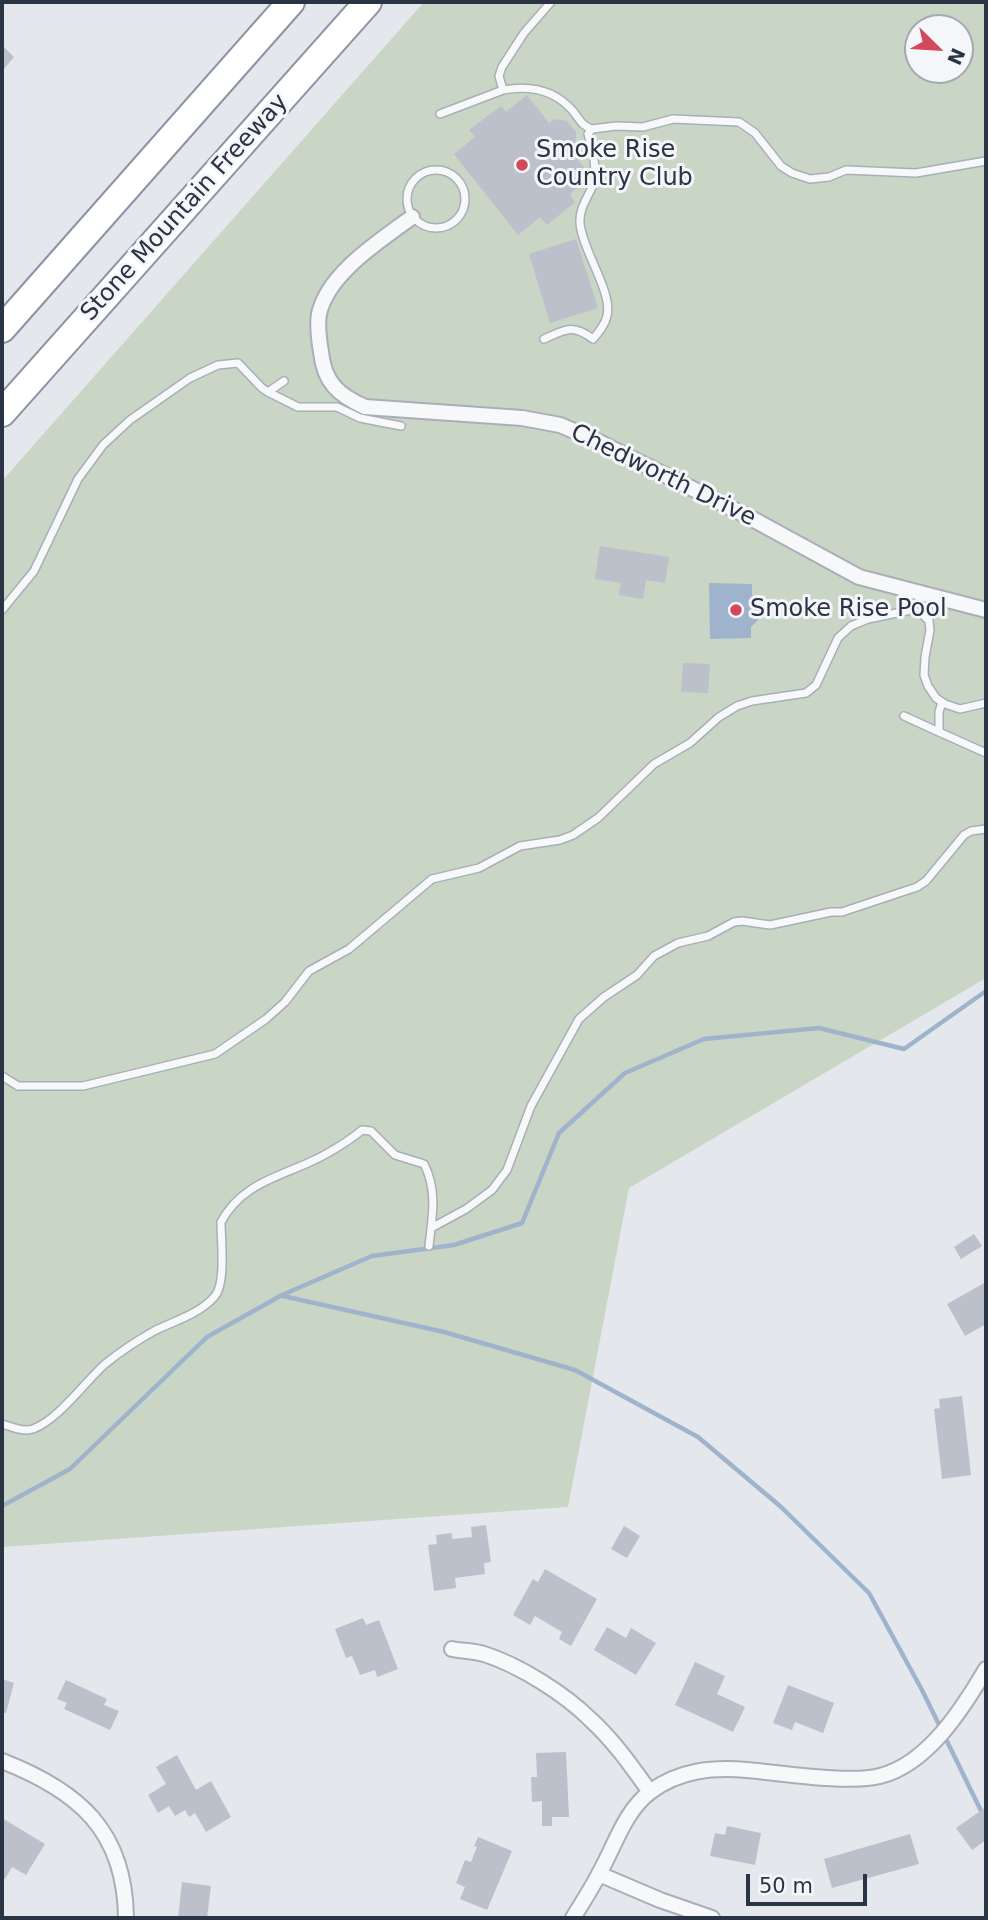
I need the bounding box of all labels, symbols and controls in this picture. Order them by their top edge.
north arrow [904,14,974,84]
text: N [943,45,970,68]
street label: Stone Mountain Freeway [75,88,295,328]
place label: Smoke Rise Country Club [536,137,693,193]
marker: Smoke Rise Country Club [514,157,530,173]
street label: Chedworth Drive [566,419,760,533]
place label: Smoke Rise Pool [750,596,947,624]
marker: Smoke Rise Pool [728,602,744,618]
scale bar [750,1860,871,1904]
text: 50 m [759,1874,813,1898]

